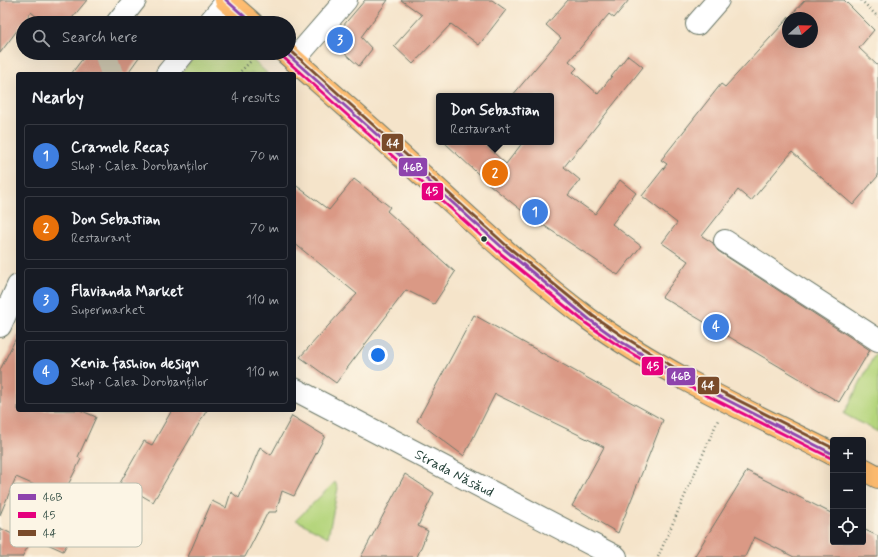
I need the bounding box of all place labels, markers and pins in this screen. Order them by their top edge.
pin: 3 [327,25,353,55]
pin: 2 [482,158,508,188]
pin: 1 [522,197,548,227]
unlabelled marker [479,234,489,244]
pin: 4 [703,312,729,342]

